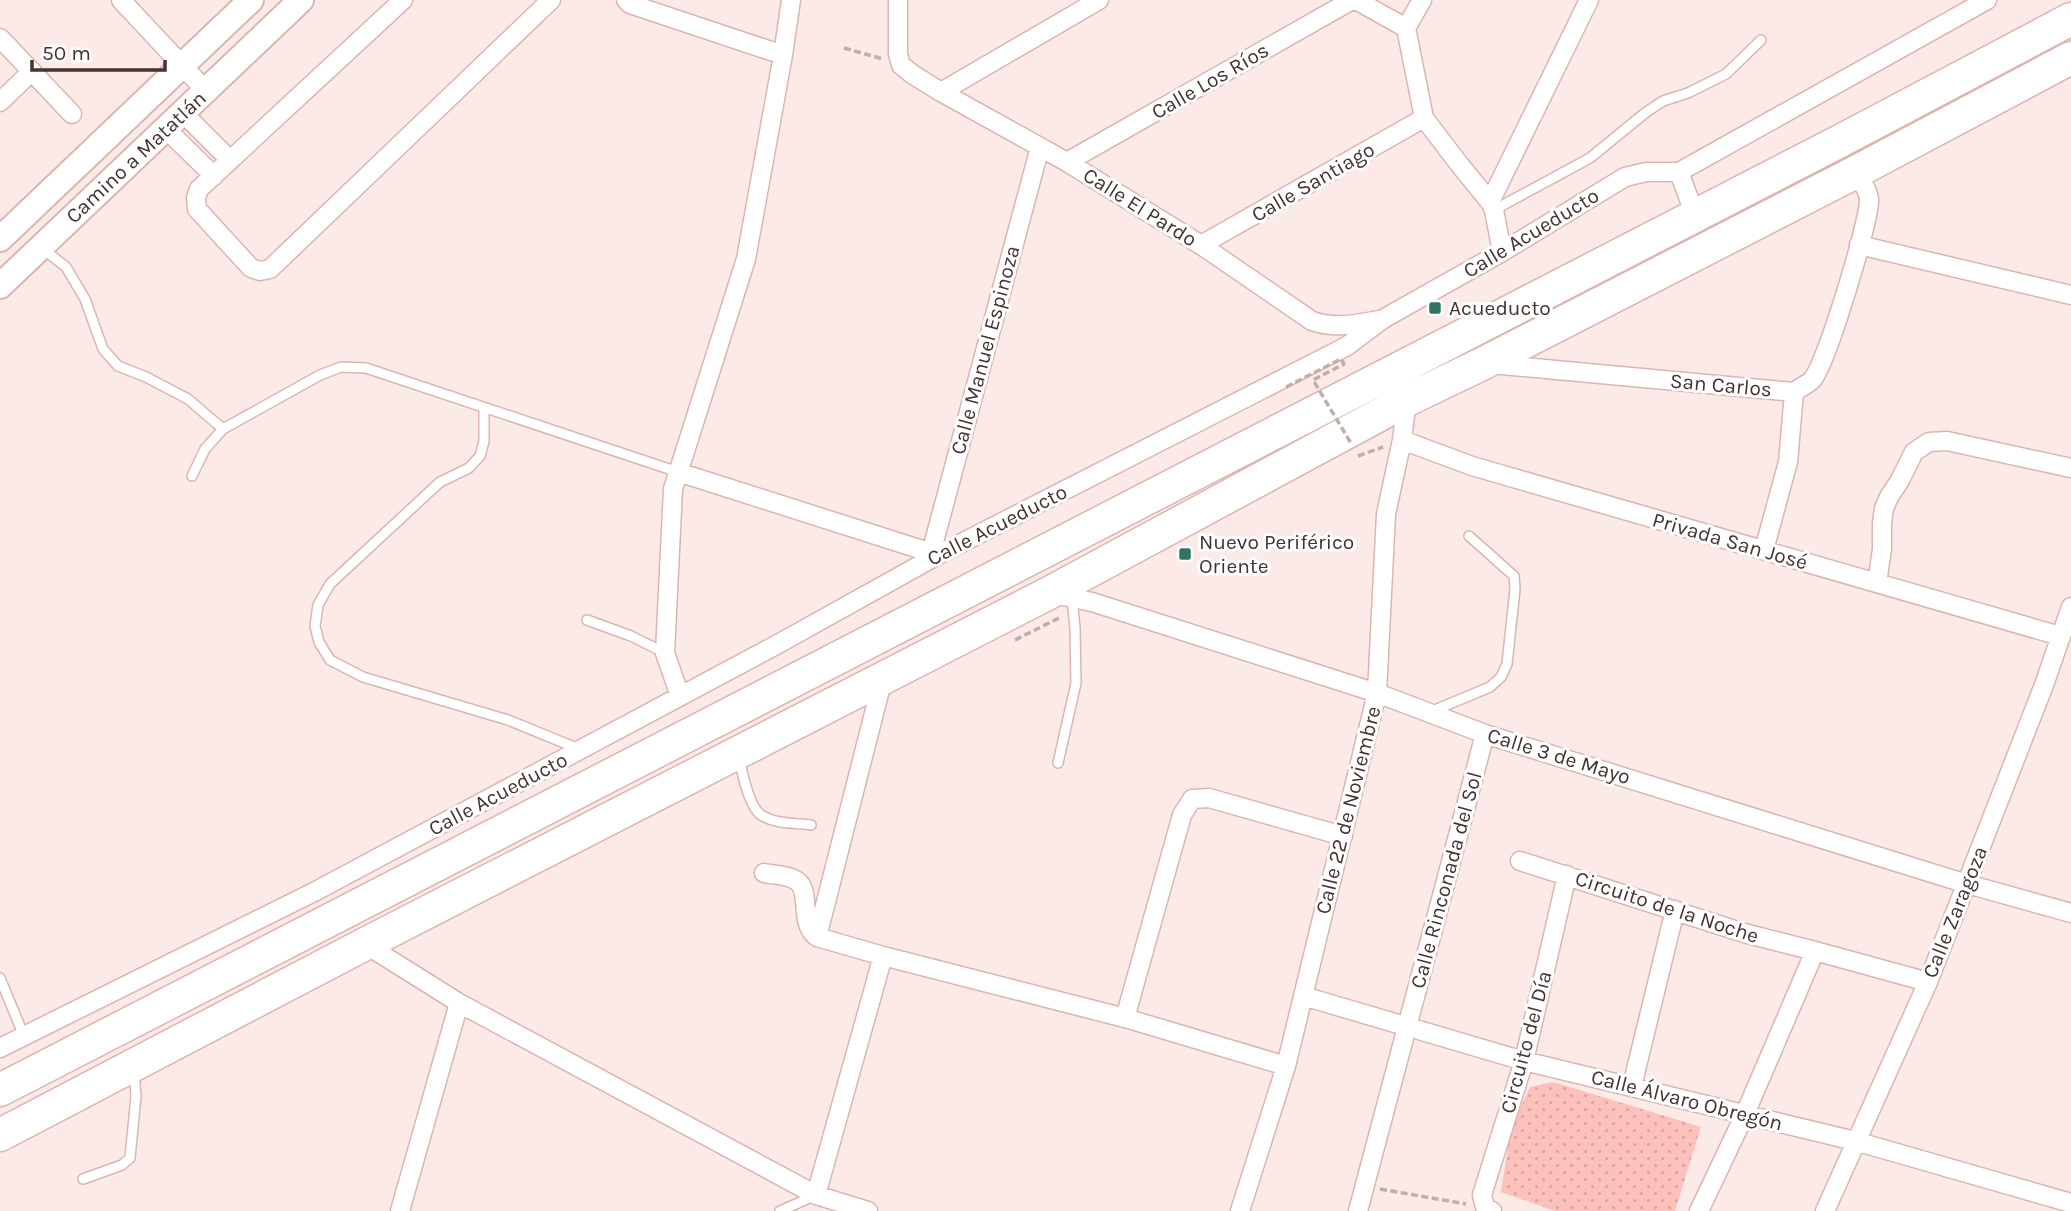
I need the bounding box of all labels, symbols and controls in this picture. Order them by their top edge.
scale bar [32,28,164,72]
street label: Calle Los Ríos [1147,38,1273,124]
text: 50 m [42,41,91,65]
street label: Camino a Matatlán [61,86,211,228]
street label: Calle Santiago [1247,137,1379,227]
street label: Calle El Pardo [1079,163,1201,251]
street label: Calle Acueducto [1459,183,1603,283]
street label: Calle Manuel Espinoza [946,243,1024,457]
place label: Acueducto [1449,296,1551,320]
marker: Acueducto [1427,300,1443,316]
street label: San Carlos [1669,369,1773,401]
street label: Calle Acueducto [923,479,1071,571]
street label: Privada San José [1650,507,1810,575]
place label: Nuevo Periférico Oriente [1199,530,1354,578]
marker: Nuevo Periférico Oriente [1177,546,1193,562]
street label: Calle 22 de Noviembre [1311,704,1385,916]
street label: Calle 3 de Mayo [1485,723,1633,789]
street label: Calle Acueducto [424,747,572,841]
street label: Calle Rinconada del Sol [1405,769,1487,991]
street label: Calle Zaragoza [1918,843,1992,981]
street label: Circuito de la Noche [1572,866,1762,948]
street label: Circuito del Día [1495,968,1557,1116]
street label: Calle Álvaro Obregón [1589,1065,1785,1135]

